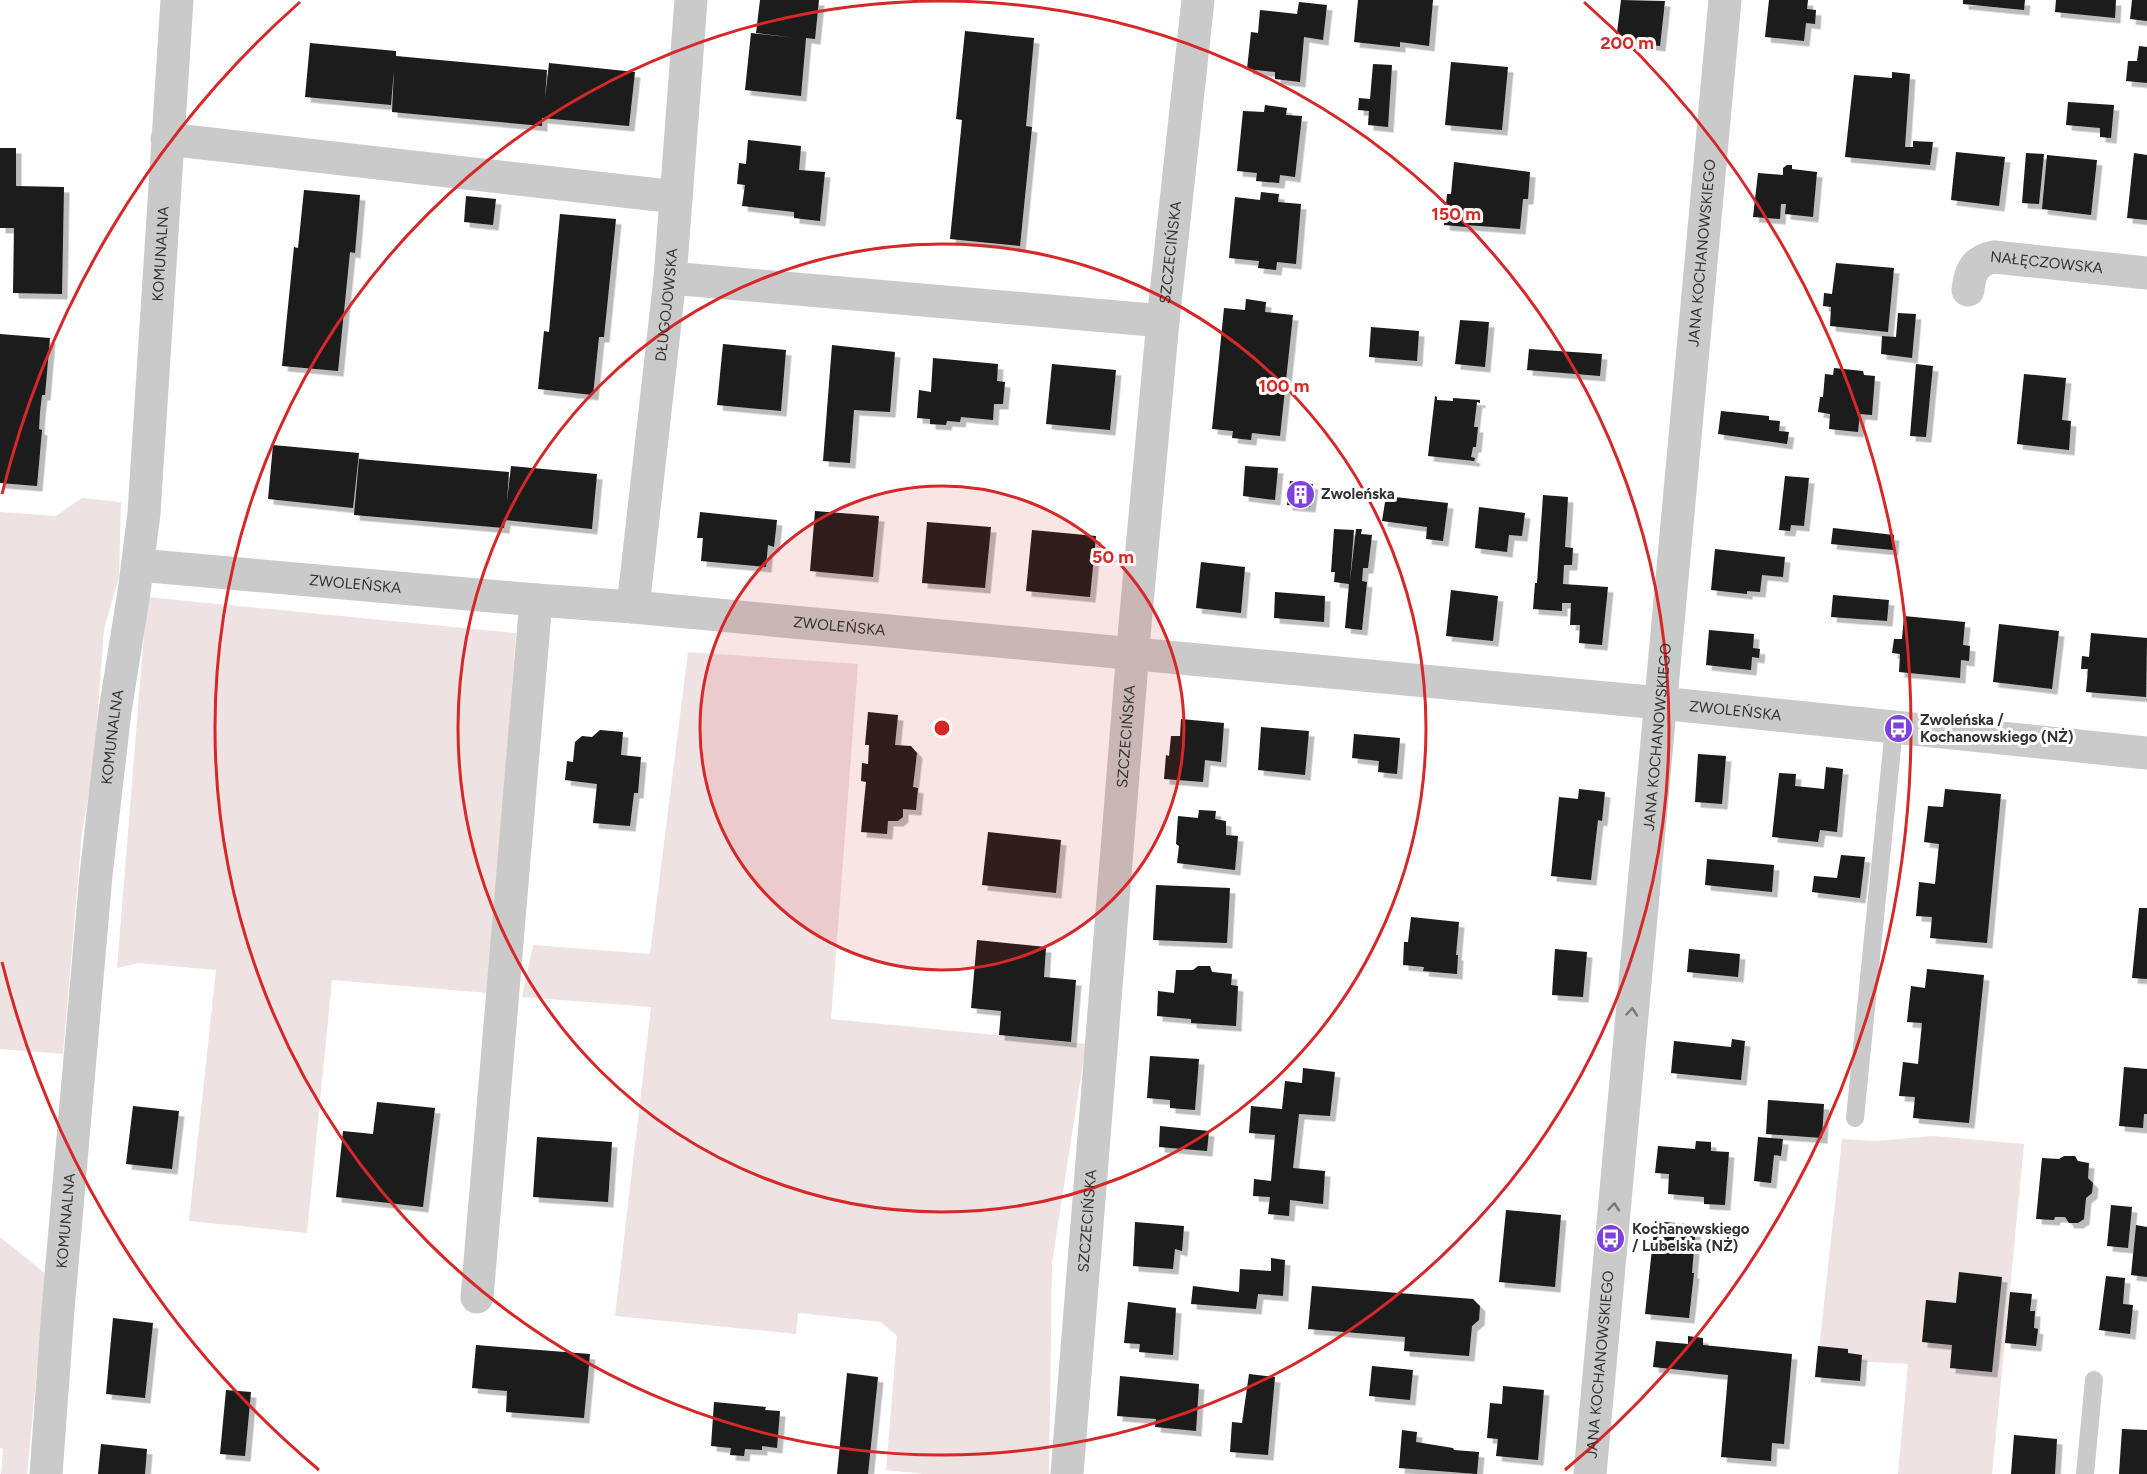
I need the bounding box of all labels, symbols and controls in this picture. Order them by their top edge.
text: 200 m [1600,32,1654,54]
street label: JANA KOCHANOWSKIEGO [1684,158,1719,348]
street label: SZCZECIŃSKA [1156,200,1185,305]
text: 150 m [1431,203,1481,225]
street label: KOMUNALNA [149,206,173,302]
street label: DŁUGOJOWSKA [652,247,681,363]
street label: NAŁĘCZOWSKA [1989,248,2104,277]
text: 100 m [1259,375,1309,397]
building icon: Zwoleńska [1284,478,1316,510]
place label: Zwoleńska [1321,485,1395,503]
text: 50 m [1092,546,1134,568]
street label: ZWOLEŃSKA [308,571,402,597]
street label: ZWOLEŃSKA [792,613,886,640]
street label: JANA KOCHANOWSKIEGO [1640,642,1675,832]
street label: SZCZECIŃSKA [1113,684,1139,789]
street label: KOMUNALNA [98,688,127,785]
street label: ZWOLEŃSKA [1688,697,1782,724]
place label: Zwoleńska / Kochanowskiego (NŻ) [1920,711,2074,746]
bus stop icon: Zwoleńska / Kochanowskiego (NŻ) [1883,713,1915,745]
centre of rings [932,718,952,738]
one-way arrow [1625,1008,1638,1017]
street label: SZCZECIŃSKA [1074,1169,1100,1273]
street label: KOMUNALNA [53,1172,79,1269]
one-way arrow [1607,1202,1620,1211]
place label: Kochanowskiego / Lubelska (NŻ) [1632,1220,1750,1255]
bus stop icon: Kochanowskiego / Lubelska (NŻ) [1595,1222,1627,1254]
street label: JANA KOCHANOWSKIEGO [1582,1270,1618,1459]

